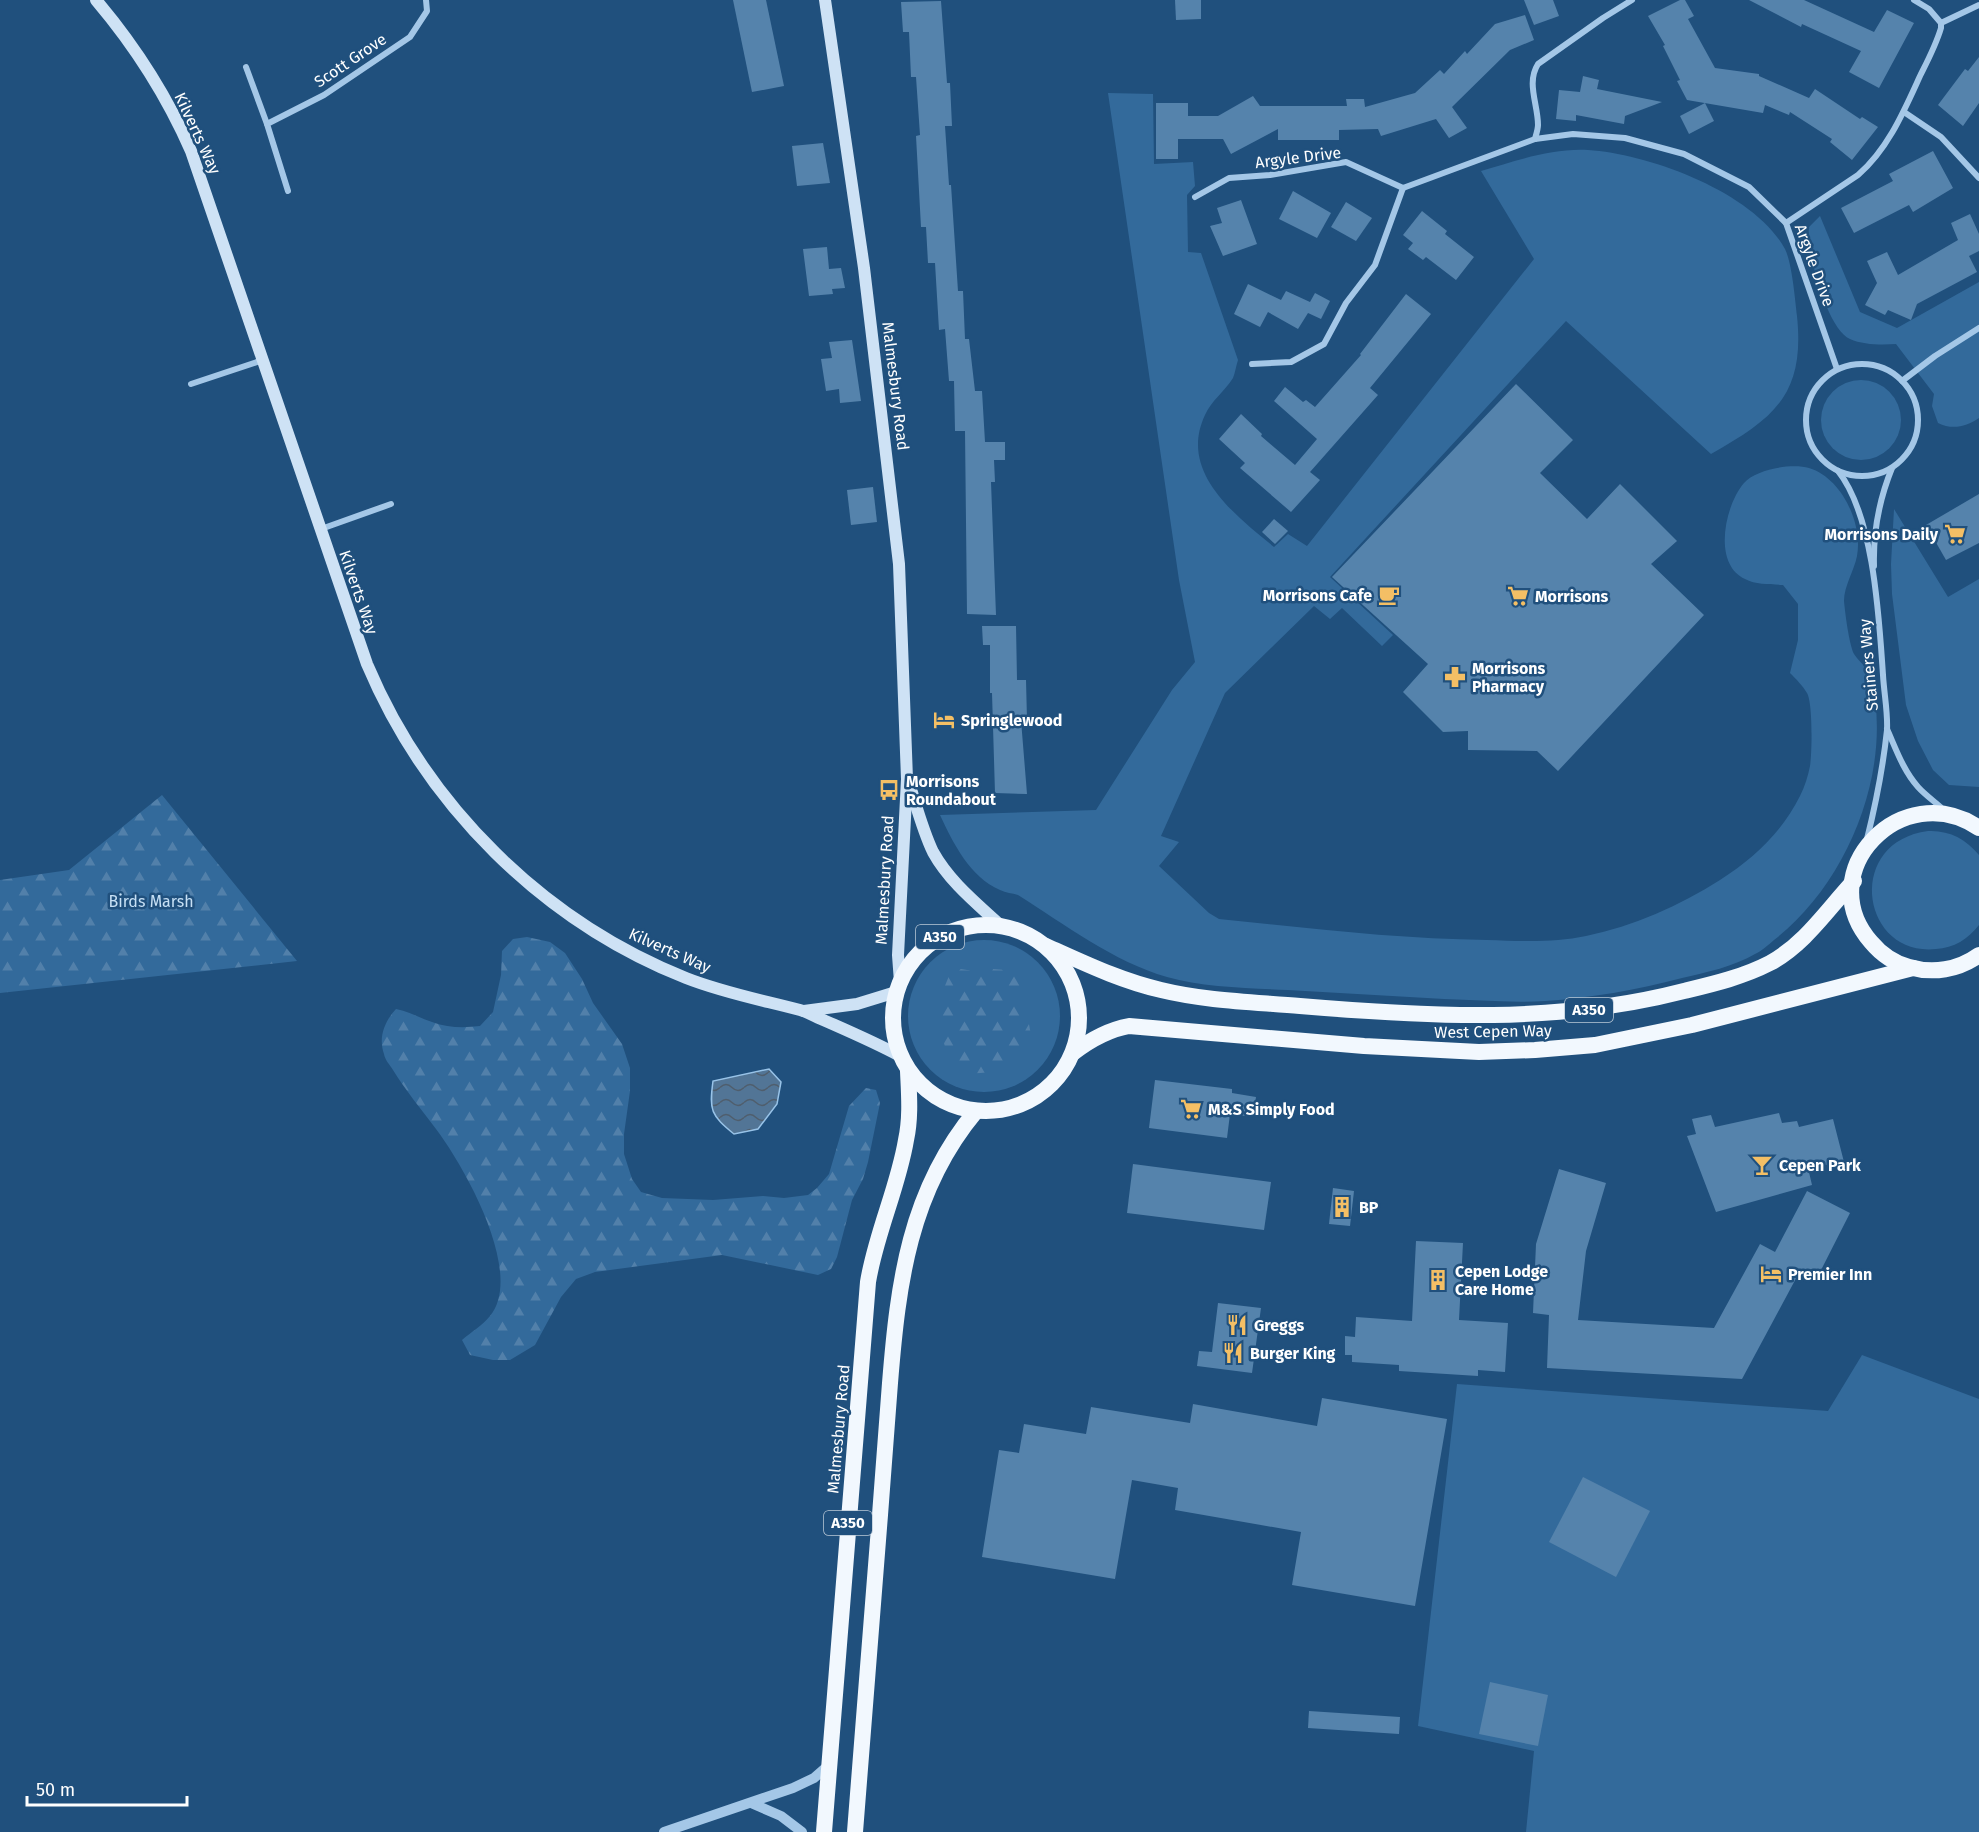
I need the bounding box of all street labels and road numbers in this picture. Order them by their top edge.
street label: Scott Grove [311,29,390,91]
street label: Kilverts Way [170,89,225,177]
street label: Argyle Drive [1254,143,1342,172]
street label: Argyle Drive [1791,221,1838,309]
street label: Malmesbury Road [878,321,913,452]
street label: Kilverts Way [335,548,382,637]
street label: Stainers Way [1855,618,1882,712]
street label: Malmesbury Road [872,815,897,945]
street label: Kilverts Way [626,924,714,977]
road number: A350 [916,925,964,949]
road number: A350 [1565,998,1613,1022]
street label: West Cepen Way [1434,1021,1552,1042]
street label: Malmesbury Road [823,1364,854,1494]
road number: A350 [824,1511,872,1535]

